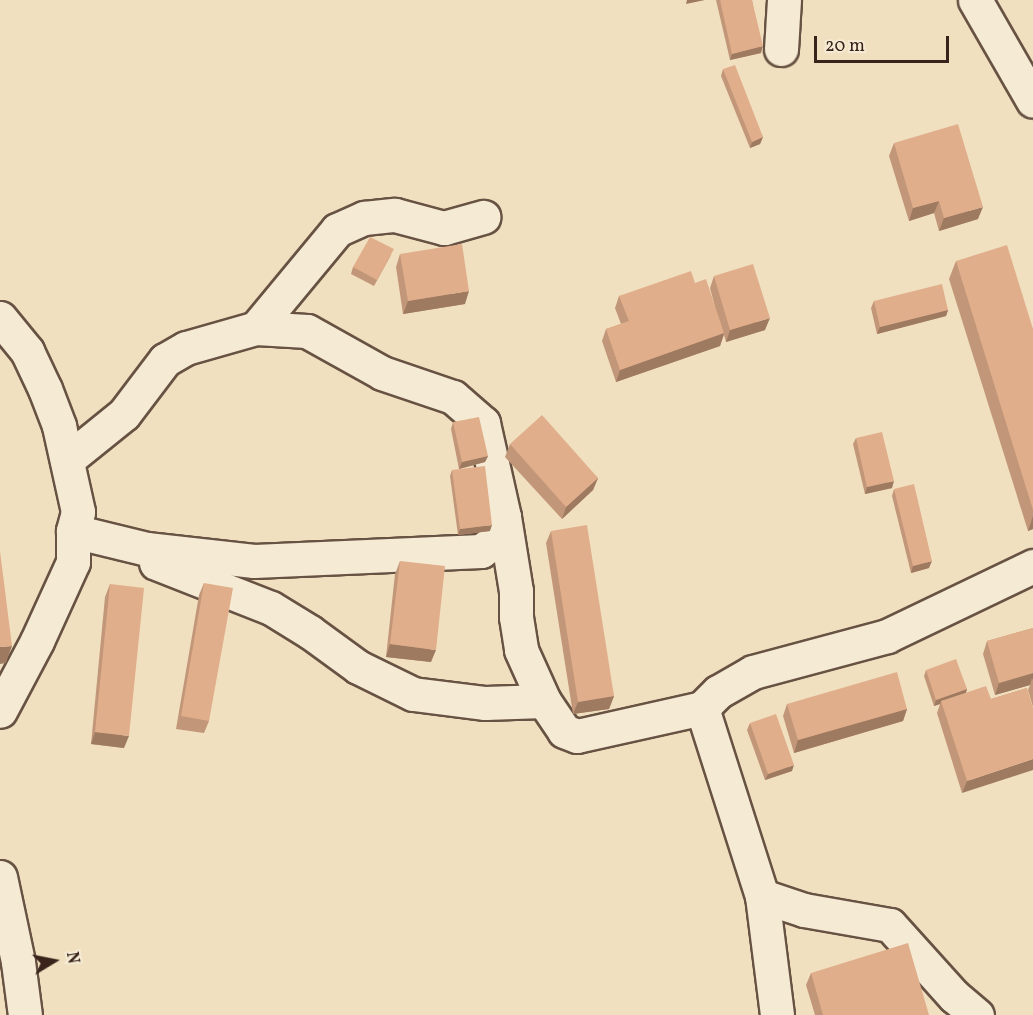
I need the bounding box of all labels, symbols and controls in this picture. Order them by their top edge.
scale bar [817,24,952,62]
text: 20 m [825,34,865,59]
north arrow [24,931,84,991]
text: N [60,950,84,966]

